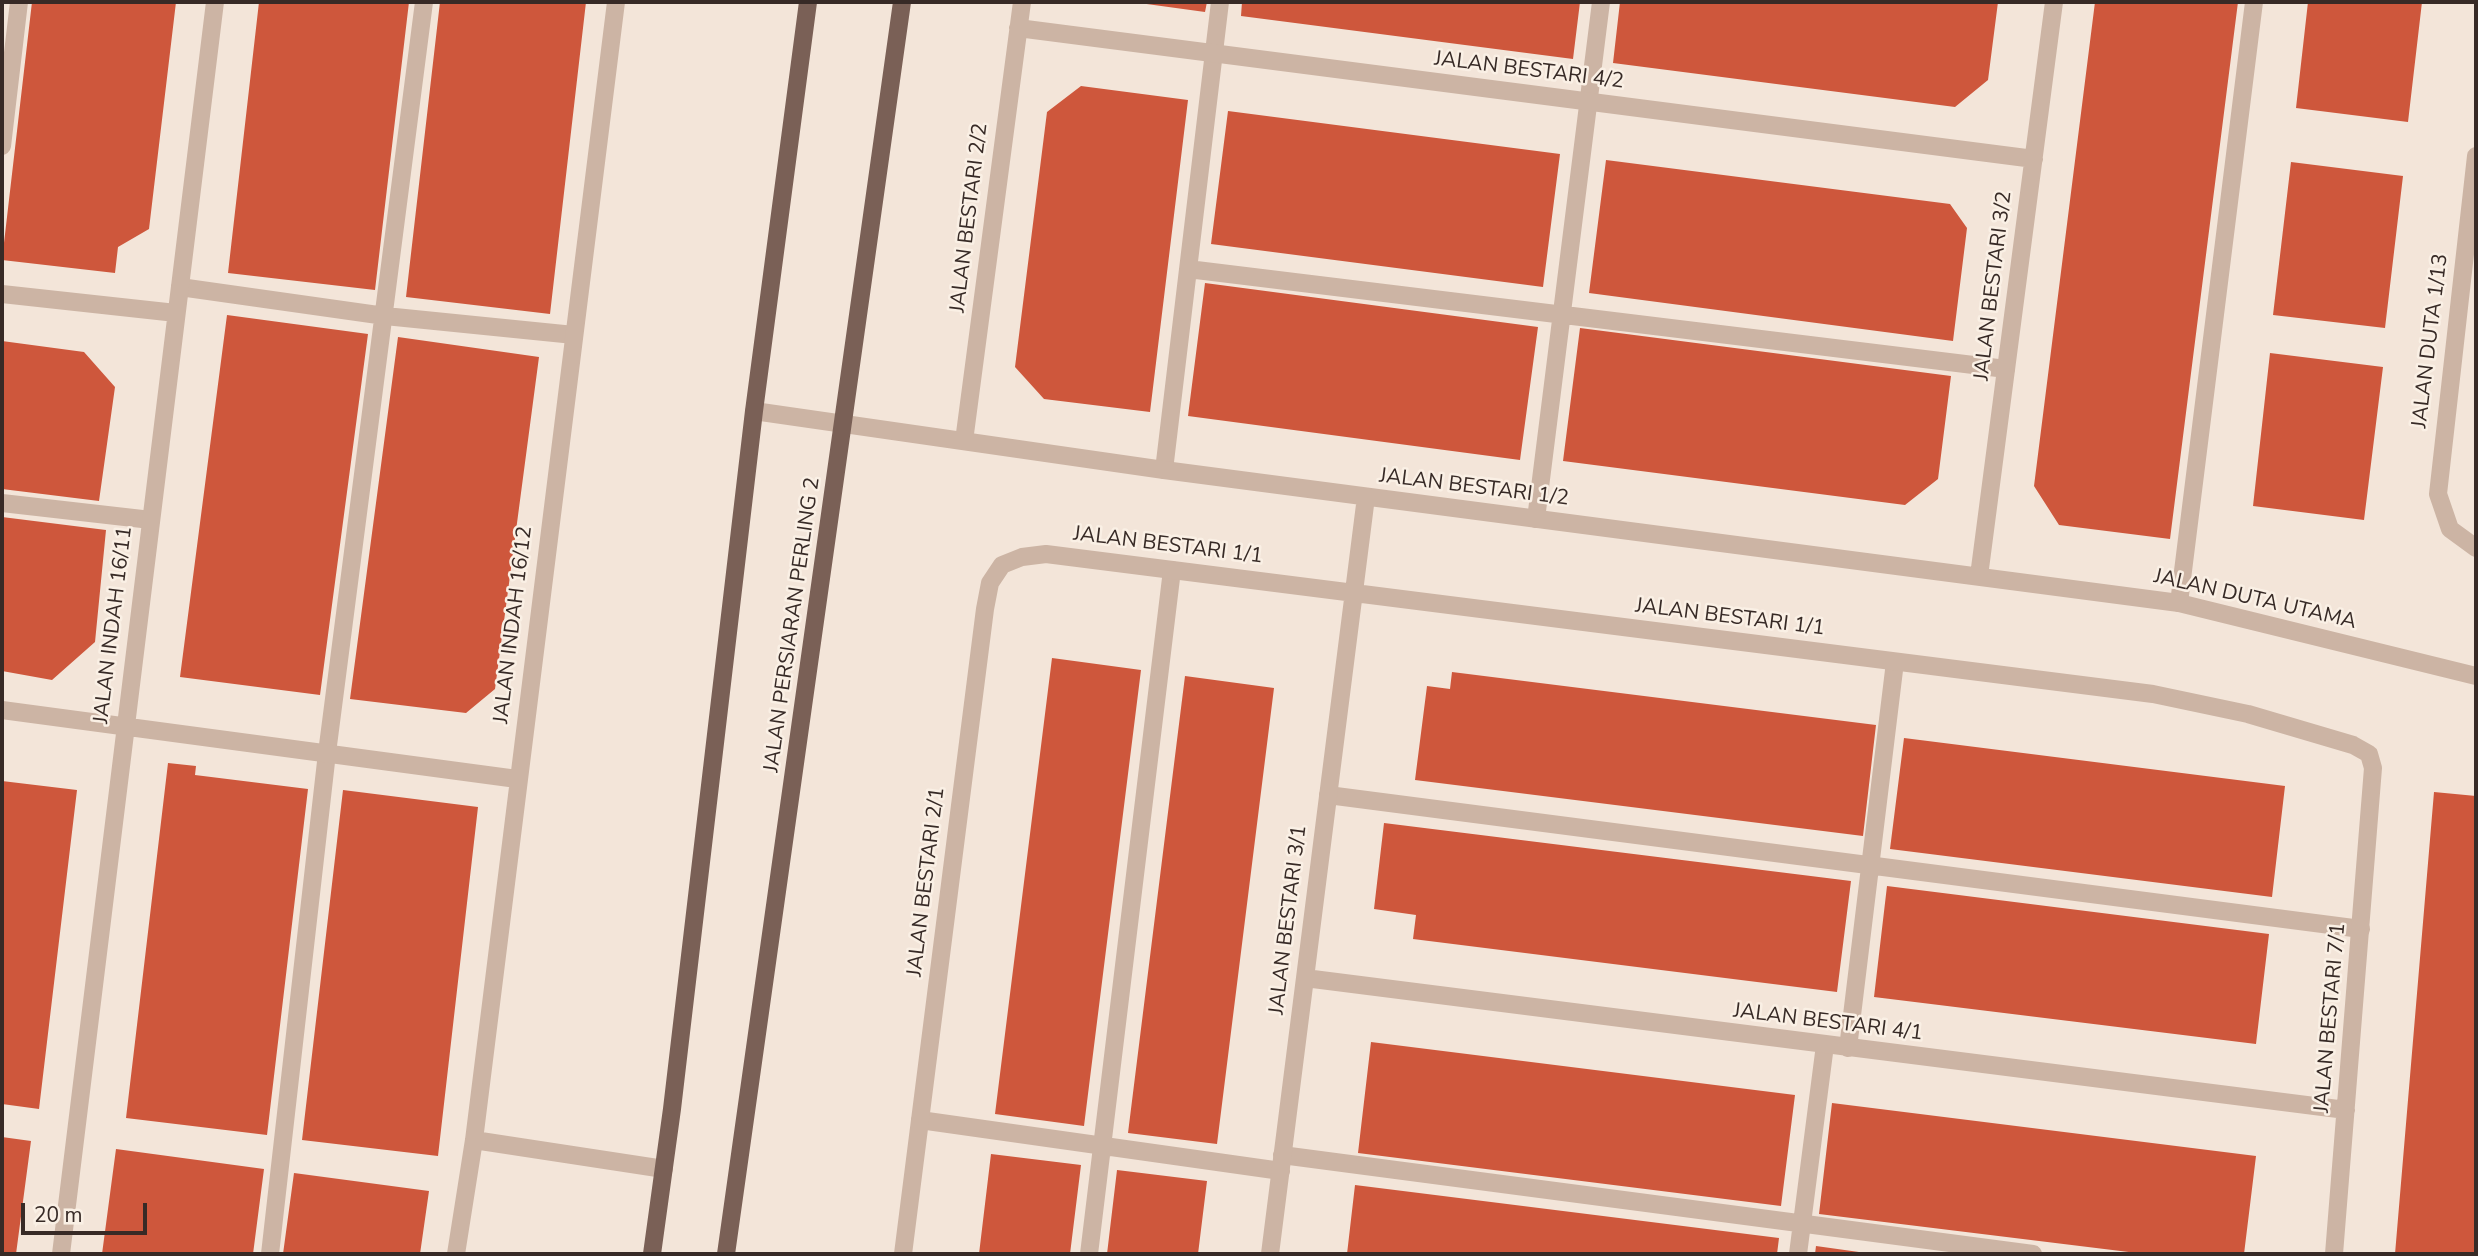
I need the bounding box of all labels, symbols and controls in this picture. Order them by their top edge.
street label: JALAN BESTARI 4/2 [1433,47,1625,95]
street label: JALAN BESTARI 2/2 [946,122,994,314]
street label: JALAN BESTARI 3/2 [1970,190,2018,382]
street label: JALAN DUTA 1/13 [2408,252,2454,430]
street label: JALAN BESTARI 1/2 [1378,464,1570,512]
street label: JALAN PERSIARAN PERLING 2 [760,476,826,774]
street label: JALAN BESTARI 1/1 [1072,522,1264,570]
street label: JALAN INDAH 16/11 [89,525,139,725]
street label: JALAN INDAH 16/12 [489,525,539,725]
street label: JALAN DUTA UTAMA [2151,564,2359,636]
street label: JALAN BESTARI 1/1 [1634,594,1826,642]
street label: JALAN BESTARI 2/1 [903,786,951,978]
street label: JALAN BESTARI 3/1 [1265,824,1313,1016]
street label: JALAN BESTARI 7/1 [2310,922,2352,1114]
street label: JALAN BESTARI 4/1 [1732,999,1924,1047]
scale bar [24,1190,150,1234]
text: 20 m [34,1201,83,1229]

